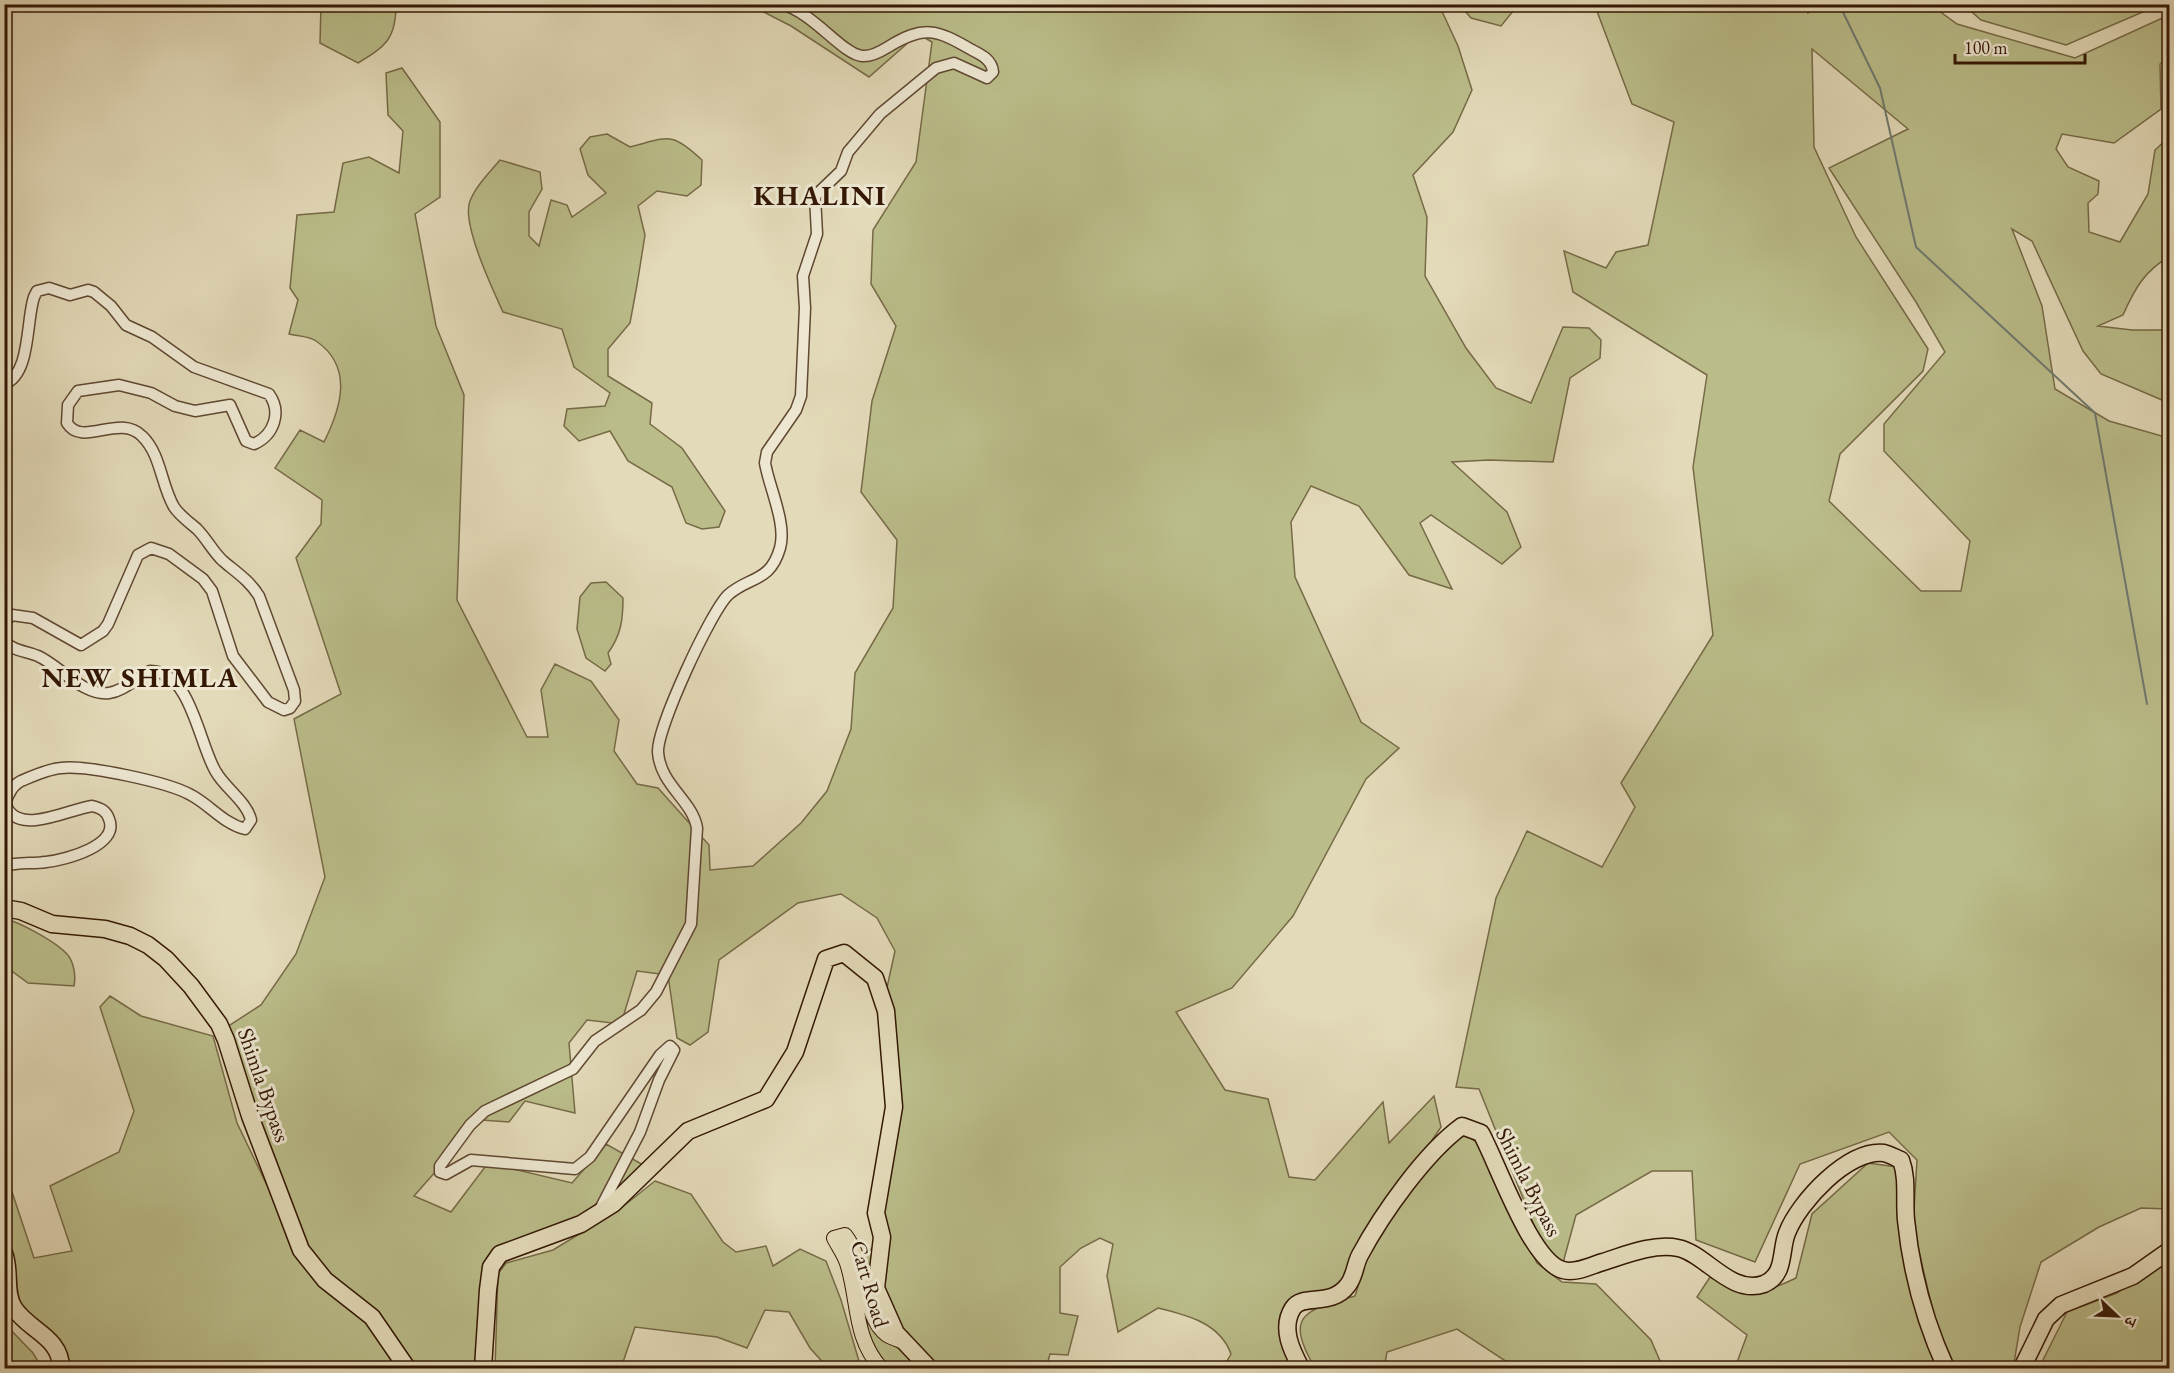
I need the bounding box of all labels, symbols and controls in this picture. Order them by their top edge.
scale bar [1955,27,2086,65]
text: 100 m [1964,36,2008,59]
district label: KHALINI [753,177,887,213]
district label: NEW SHIMLA [41,659,239,695]
street label: Shimla Bypass [231,1024,297,1146]
street label: Shimla Bypass [1489,1122,1569,1242]
street label: Cart Road [844,1237,896,1332]
north arrow [2087,1286,2147,1346]
text: उ [2118,1313,2142,1331]

